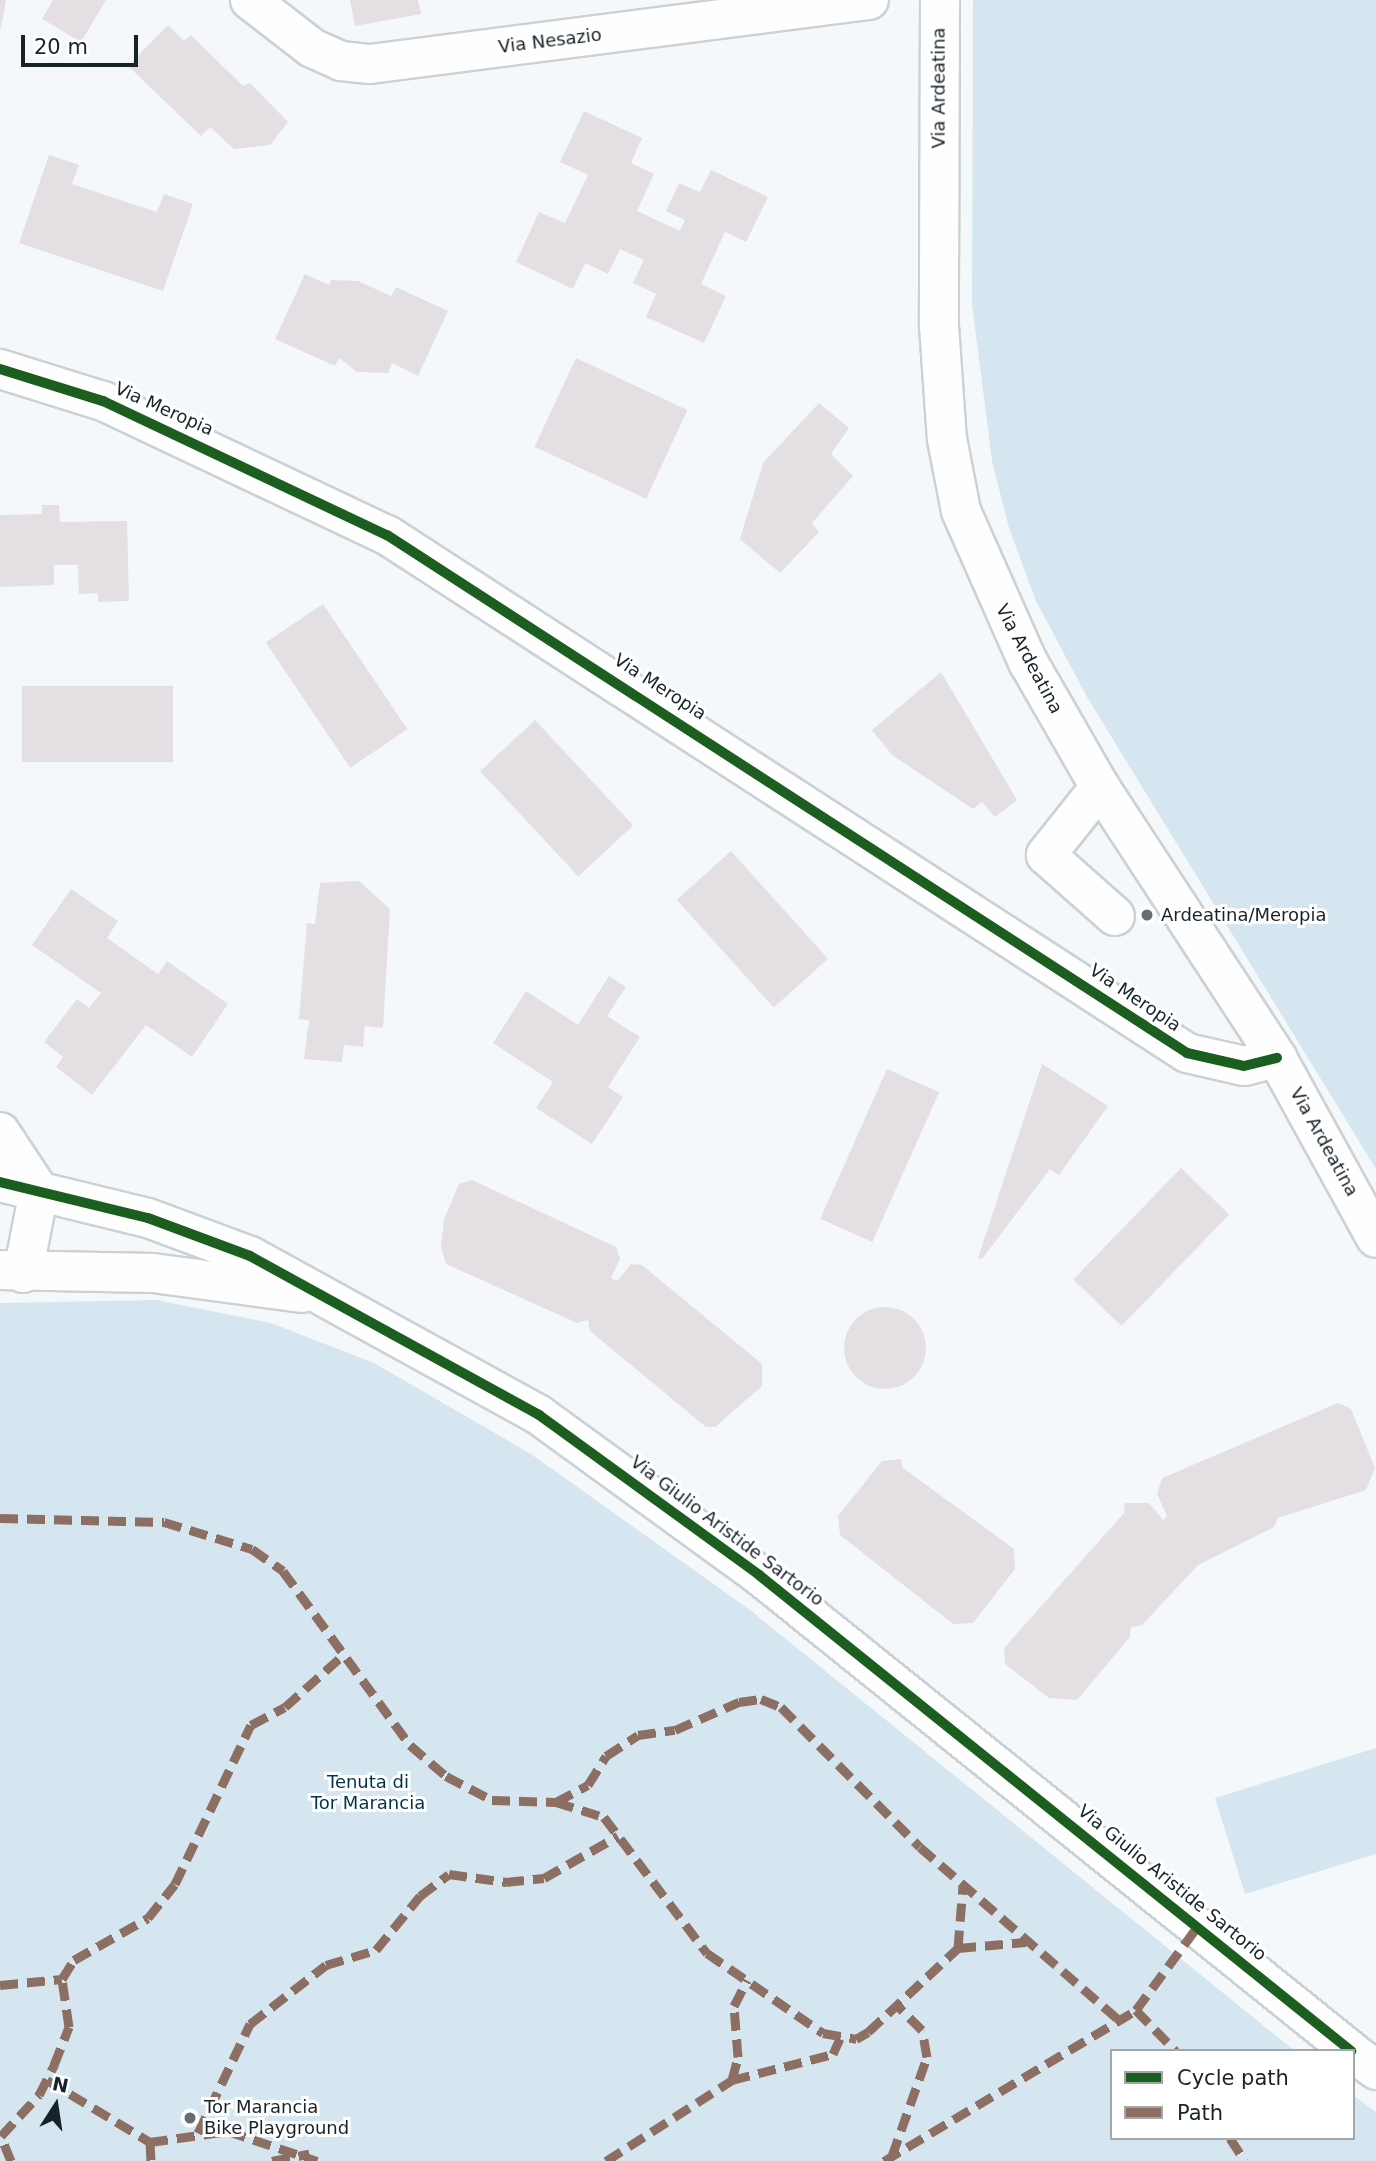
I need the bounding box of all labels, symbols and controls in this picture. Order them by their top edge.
scale bar [24,21,142,65]
street label: Via Nesazio [497,24,603,58]
street label: Via Ardeatina [928,27,950,149]
text: 20 m [34,35,88,59]
street label: Via Meropia [111,378,217,440]
street label: Via Ardeatina [991,600,1067,718]
street label: Via Meropia [610,649,710,725]
place label: Ardeatina/Meropia [1161,904,1327,926]
marker: Ardeatina/Meropia [1139,907,1155,923]
street label: Via Meropia [1085,959,1185,1037]
street label: Via Ardeatina [1285,1084,1363,1200]
street label: Via Giulio Aristide Sartorio [626,1451,828,1611]
park label: Tenuta di Tor Marancia [311,1772,425,1814]
street label: Via Giulio Aristide Sartorio [1073,1800,1271,1966]
legend [1110,2049,1355,2140]
text: Cycle path [1177,2066,1289,2090]
north arrow [21,2070,91,2140]
text: N [50,2072,70,2097]
place label: Tor Marancia Bike Playground [204,2097,349,2140]
text: Path [1177,2101,1223,2125]
marker: Tor Marancia Bike Playground [182,2110,198,2126]

